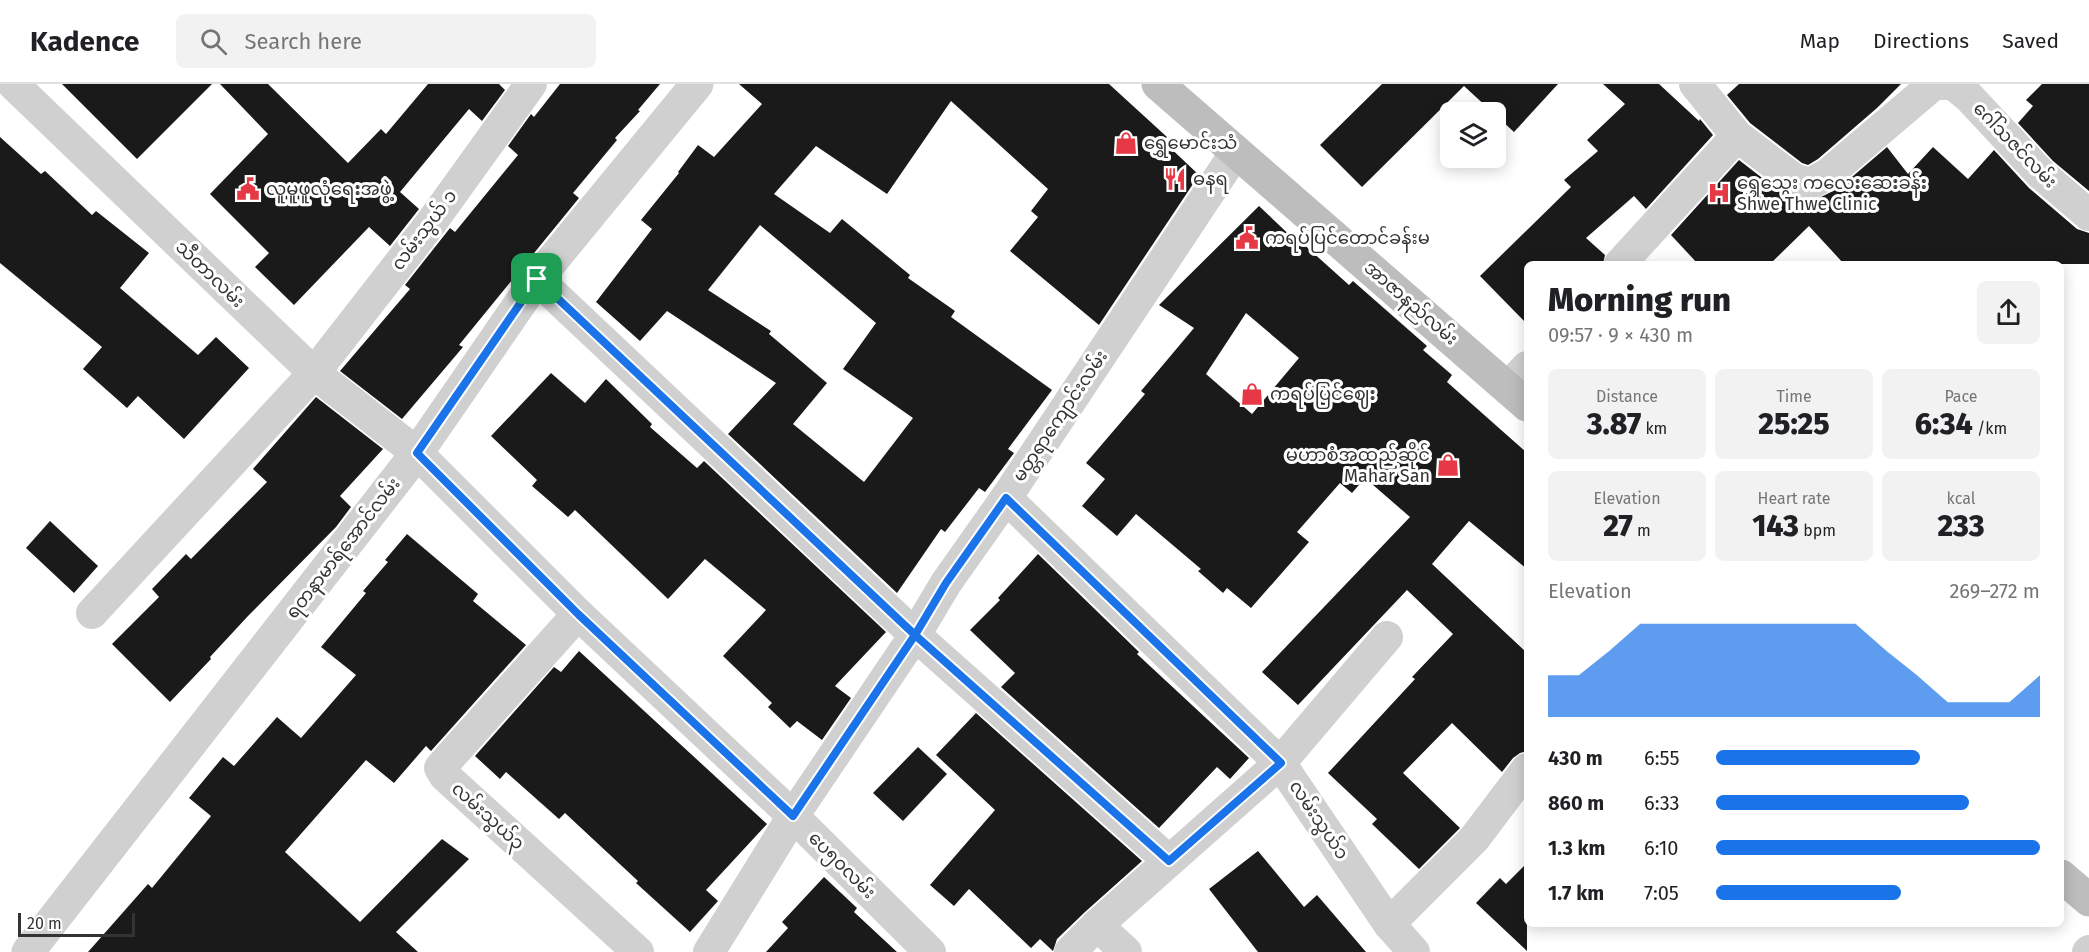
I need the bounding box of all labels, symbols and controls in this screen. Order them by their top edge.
search box [176,14,596,68]
text: Kadence [30,25,140,58]
icon: search [197,25,230,58]
text: Search here [245,28,362,55]
text: Map [1800,28,1840,54]
text: Directions [1873,28,1969,54]
text: Saved [2002,28,2059,54]
street label: ဂေါ်သဇင်လမ်း [1969,96,2063,193]
map controls [1440,102,1506,168]
button: layers [1440,102,1506,168]
shop icon: ရွှေမောင်းသံ [1113,130,1139,156]
place label: ရွှေမောင်းသံ [1144,130,1237,158]
restaurant icon: ဓနရ [1162,166,1188,192]
place label: ဓနရ [1193,168,1228,194]
place label: ရွှေသွေး ကလေးဆေးခန်း Shwe Thwe Clinic [1737,170,1927,215]
public building icon: လူမူဖူလုံရေးအဖွဲ့ [235,176,261,202]
place label: လူမူဖူလုံရေးအဖွဲ့ [266,178,395,204]
hospital icon: ရွှေသွေး ကလေးဆေးခန်း Shwe Thwe Clinic [1706,180,1732,206]
street label: လမ်းသွယ် ၁ [385,184,465,277]
public building icon: ကရပ်ပြင်တောင်ခန်းမ [1234,225,1260,251]
place label: ကရပ်ပြင်တောင်ခန်းမ [1265,225,1430,253]
street label: သီတာလမ်း [171,234,251,312]
pin [511,253,562,304]
street label: အာဇာနည်လမ်း [1357,255,1464,353]
icon: arrive [520,262,553,295]
text: Morning run [1548,280,1731,320]
button: share [1977,281,2040,344]
text: 09:57 · 9 × 430 m [1548,323,1693,347]
street label: မတ္တရာကျောင်းလမ်း [1006,345,1115,488]
shop icon: ကရပ်ပြင်ဈေး [1239,381,1265,407]
place label: ကရပ်ပြင်ဈေး [1270,381,1376,409]
text: Distance [1596,387,1658,406]
text: Time [1776,387,1812,406]
text: Pace [1944,387,1978,406]
text: 3.87 [1587,406,1641,442]
text: 25:25 [1758,406,1830,442]
text: 6:34 [1915,406,1973,442]
text: km [1641,419,1667,438]
text: /km [1973,419,2007,438]
place label: မဟာစံအထည်ဆိုင် Mahar San [1286,441,1430,487]
shop icon: မဟာစံအထည်ဆိုင် Mahar San [1435,452,1461,478]
street label: ရတနာမာရ်အောင်လမ်း [280,472,408,625]
text: Elevation [1593,489,1661,508]
text: Heart rate [1758,489,1830,508]
text: kcal [1947,489,1975,508]
text: 27 [1603,508,1633,544]
text: 143 [1752,508,1799,544]
text: 233 [1937,508,1985,544]
text: m [1633,521,1651,540]
text: bpm [1799,521,1836,540]
text: Elevation [1548,579,1632,603]
text: 269–272 m [1949,579,2040,603]
text: 430 m [1548,746,1603,770]
text: 6:55 [1644,746,1679,770]
street label: လမ်းသွယ်၁ [1281,775,1355,866]
street label: လမ်းသွယ်၃ [444,776,530,857]
text: 860 m [1548,791,1604,815]
text: 6:33 [1644,791,1680,815]
street label: ပေ၅၀လမ်း [801,825,882,906]
text: 1.3 km [1548,836,1605,860]
text: 6:10 [1644,836,1678,860]
text: 1.7 km [1548,881,1604,905]
text: 7:05 [1644,881,1679,905]
scale bar [18,910,135,938]
text: 20 m [27,914,62,933]

